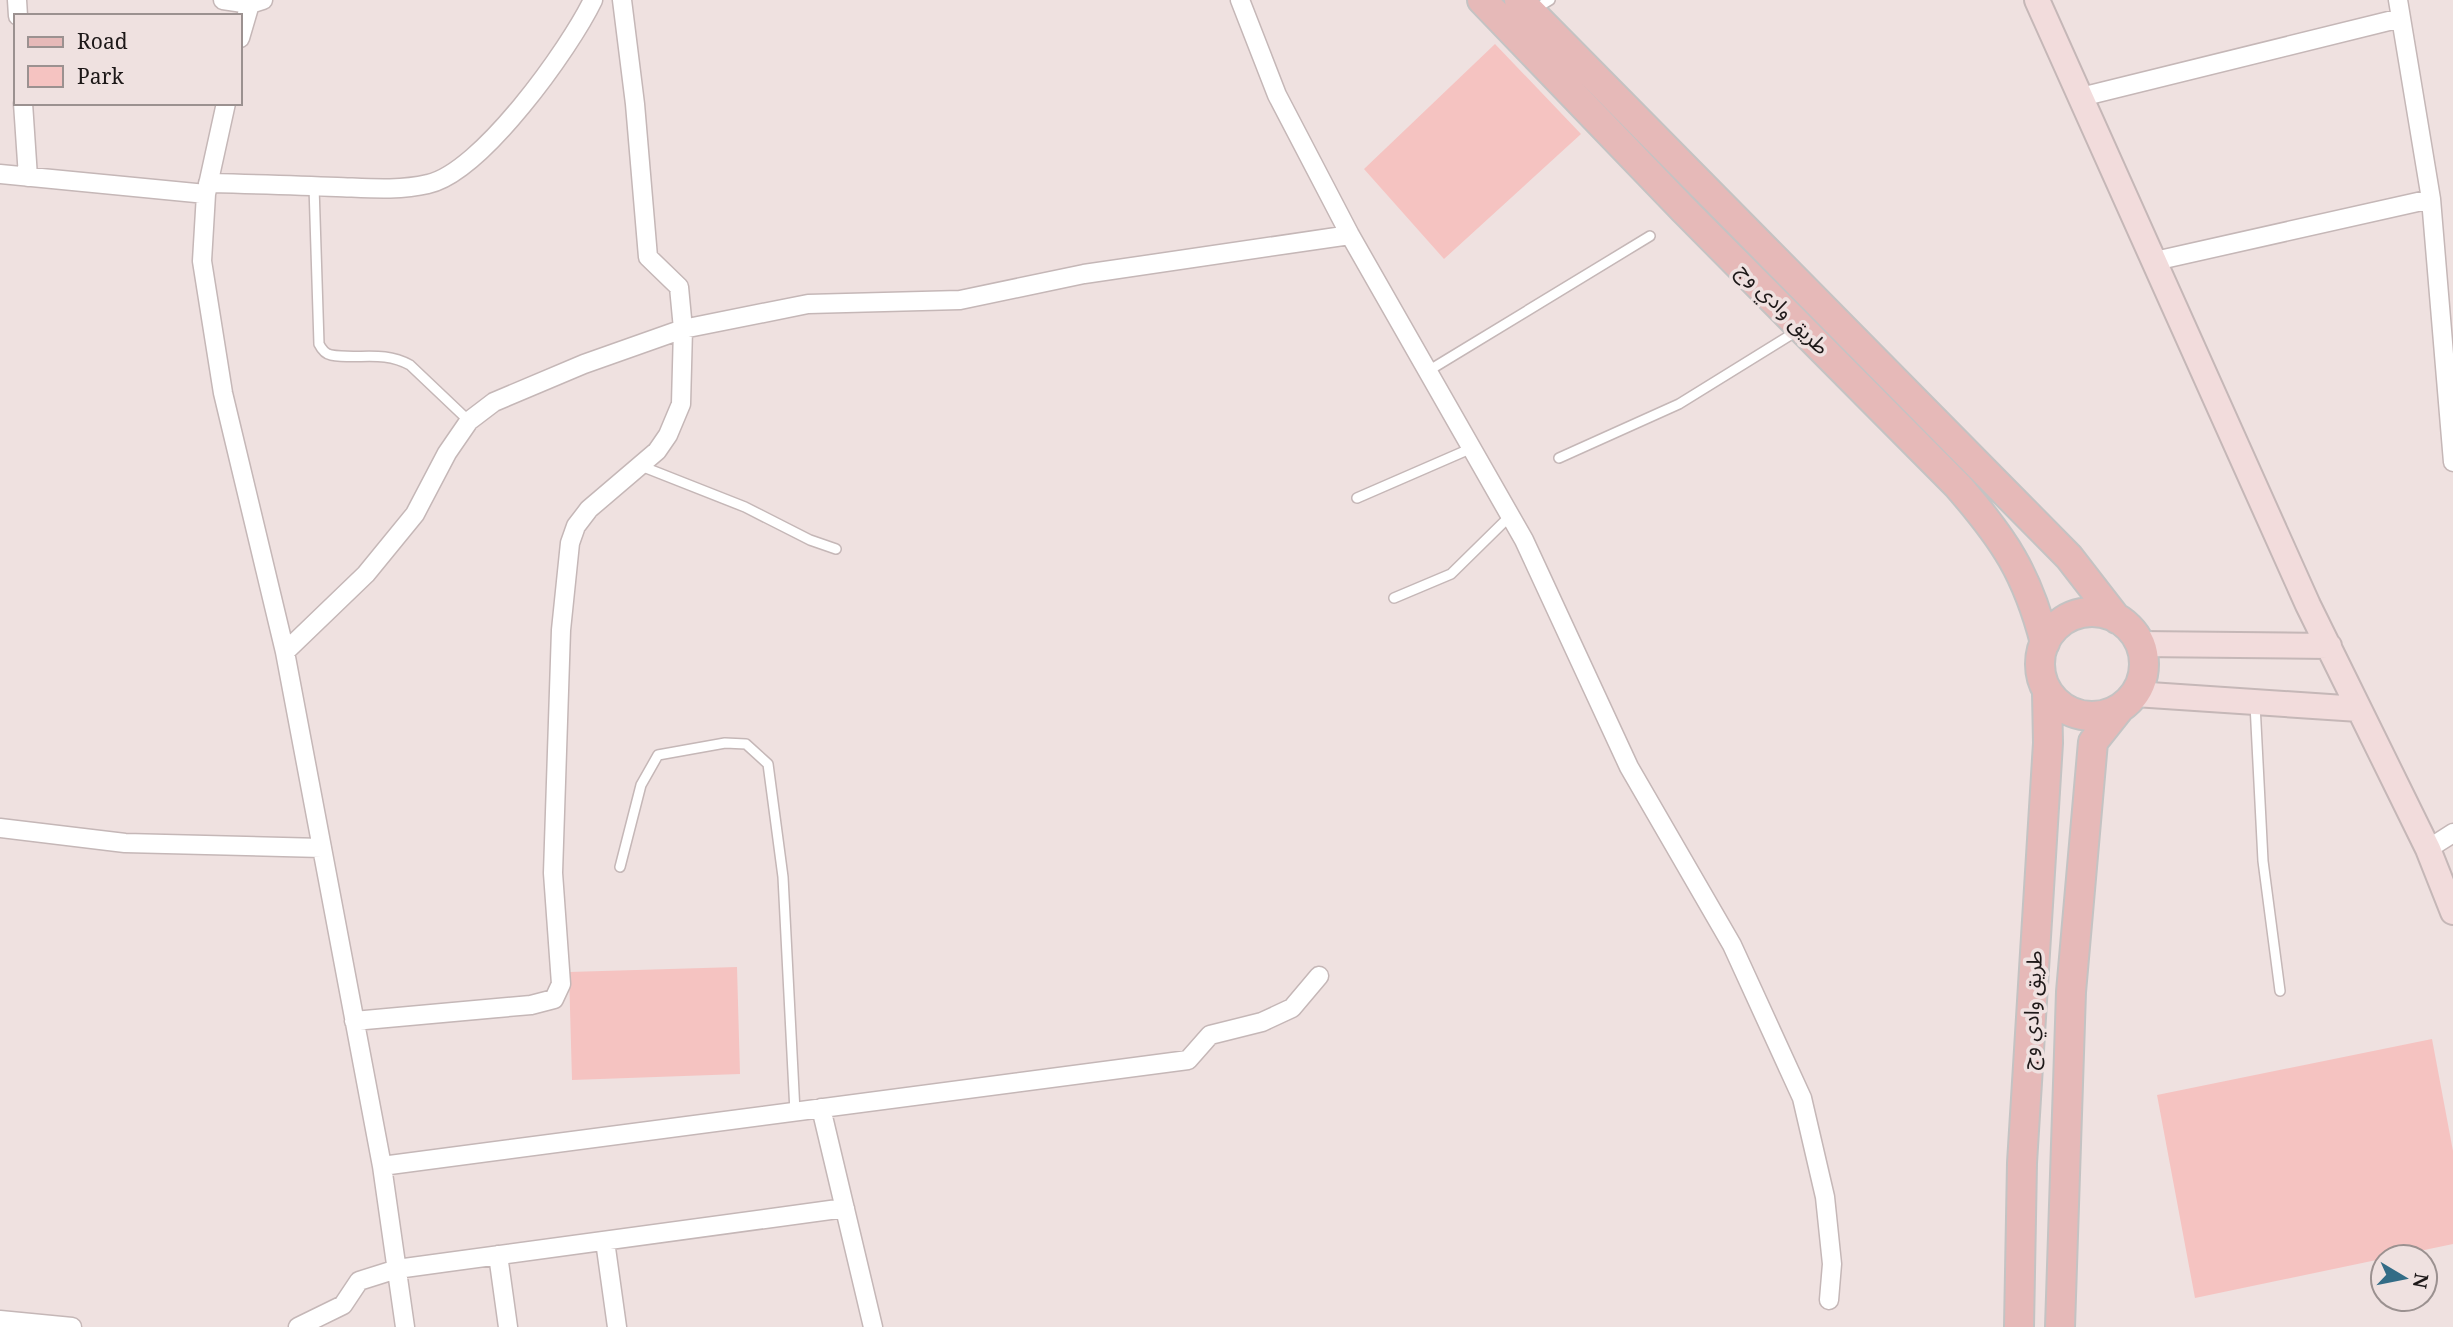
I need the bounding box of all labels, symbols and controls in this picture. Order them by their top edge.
legend [14,14,242,105]
text: Road [77,27,128,55]
text: Park [77,62,124,90]
street label: طريق وادي وج [1730,256,1836,362]
street label: طريق وادي وج [2014,950,2051,1070]
north arrow [2369,1243,2439,1313]
text: N [2407,1271,2435,1291]

